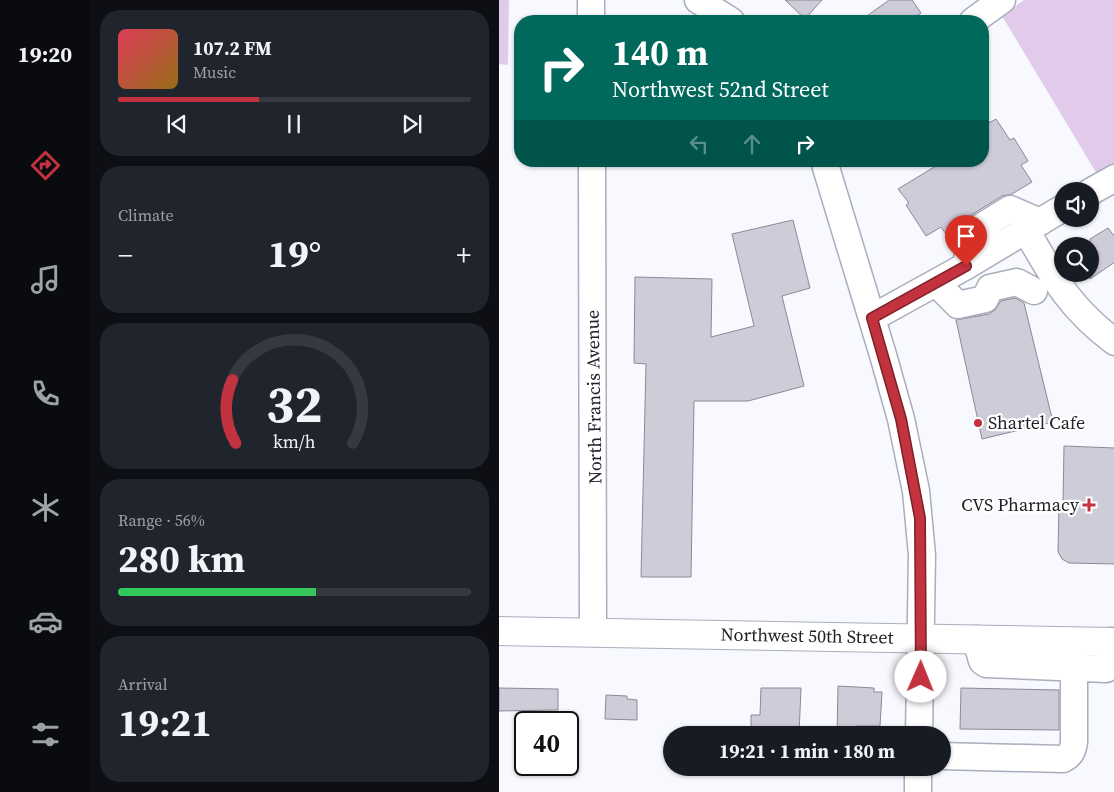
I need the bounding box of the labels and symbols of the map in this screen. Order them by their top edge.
pin [945,215,987,266]
street label: North Francis Avenue [579,310,608,484]
place label: Shartel Cafe [988,410,1085,435]
marker: Shartel Cafe [972,417,984,429]
place label: CVS Pharmacy [961,492,1080,517]
marker: CVS Pharmacy [1083,499,1095,511]
street label: Northwest 50th Street [720,621,894,650]
position arrow [894,650,946,702]
speed limit sign: 40 [514,711,579,776]

